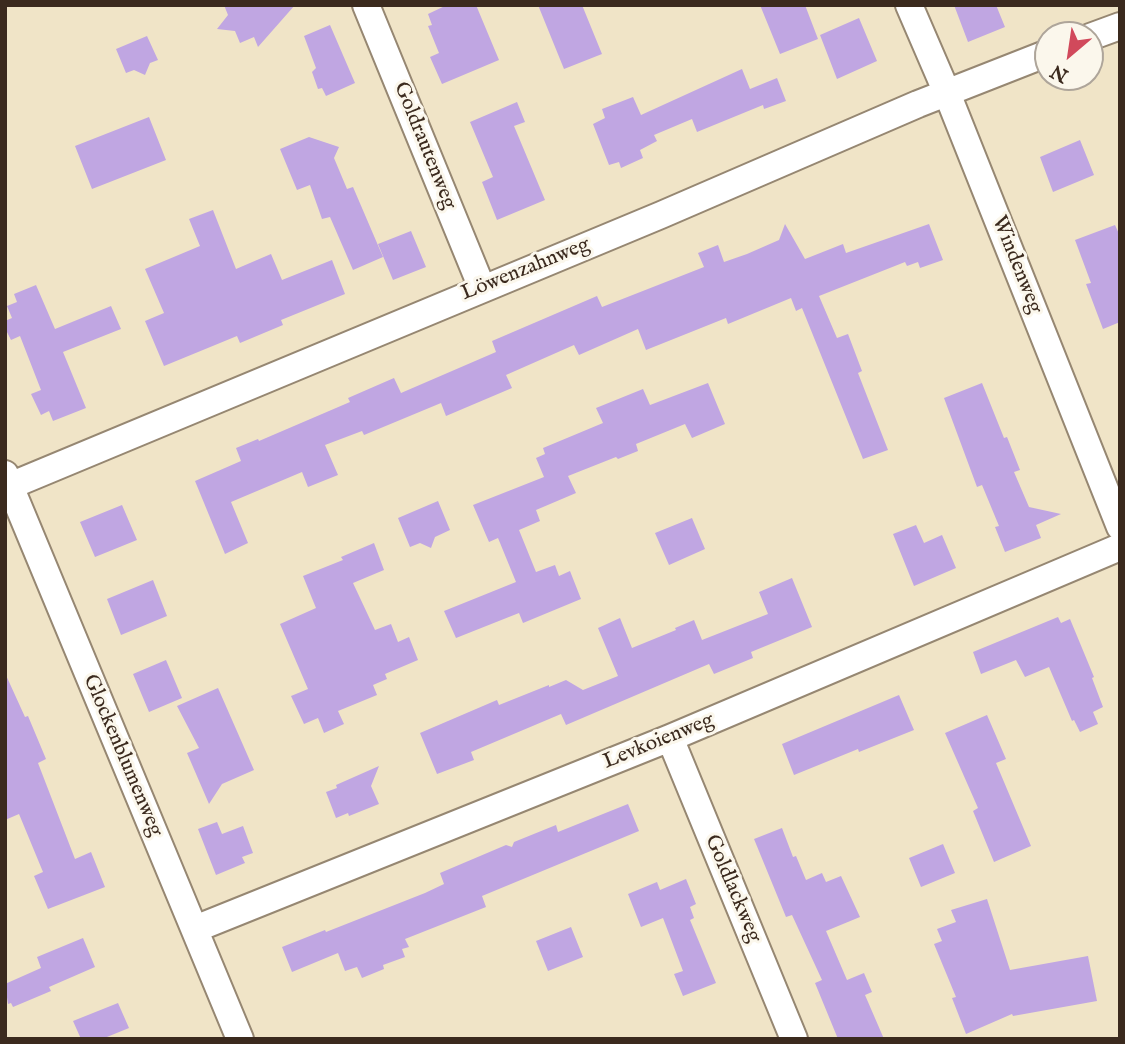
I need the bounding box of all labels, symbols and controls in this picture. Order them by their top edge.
north arrow [1034,21,1104,91]
text: N [1047,58,1073,87]
street label: Goldrautenweg [387,79,461,213]
street label: Windenweg [985,212,1047,318]
street label: Löwenzahnweg [458,233,594,307]
street label: Glockenblumenweg [76,671,168,841]
street label: Levkoienweg [600,708,718,776]
street label: Goldlackweg [698,831,766,947]

